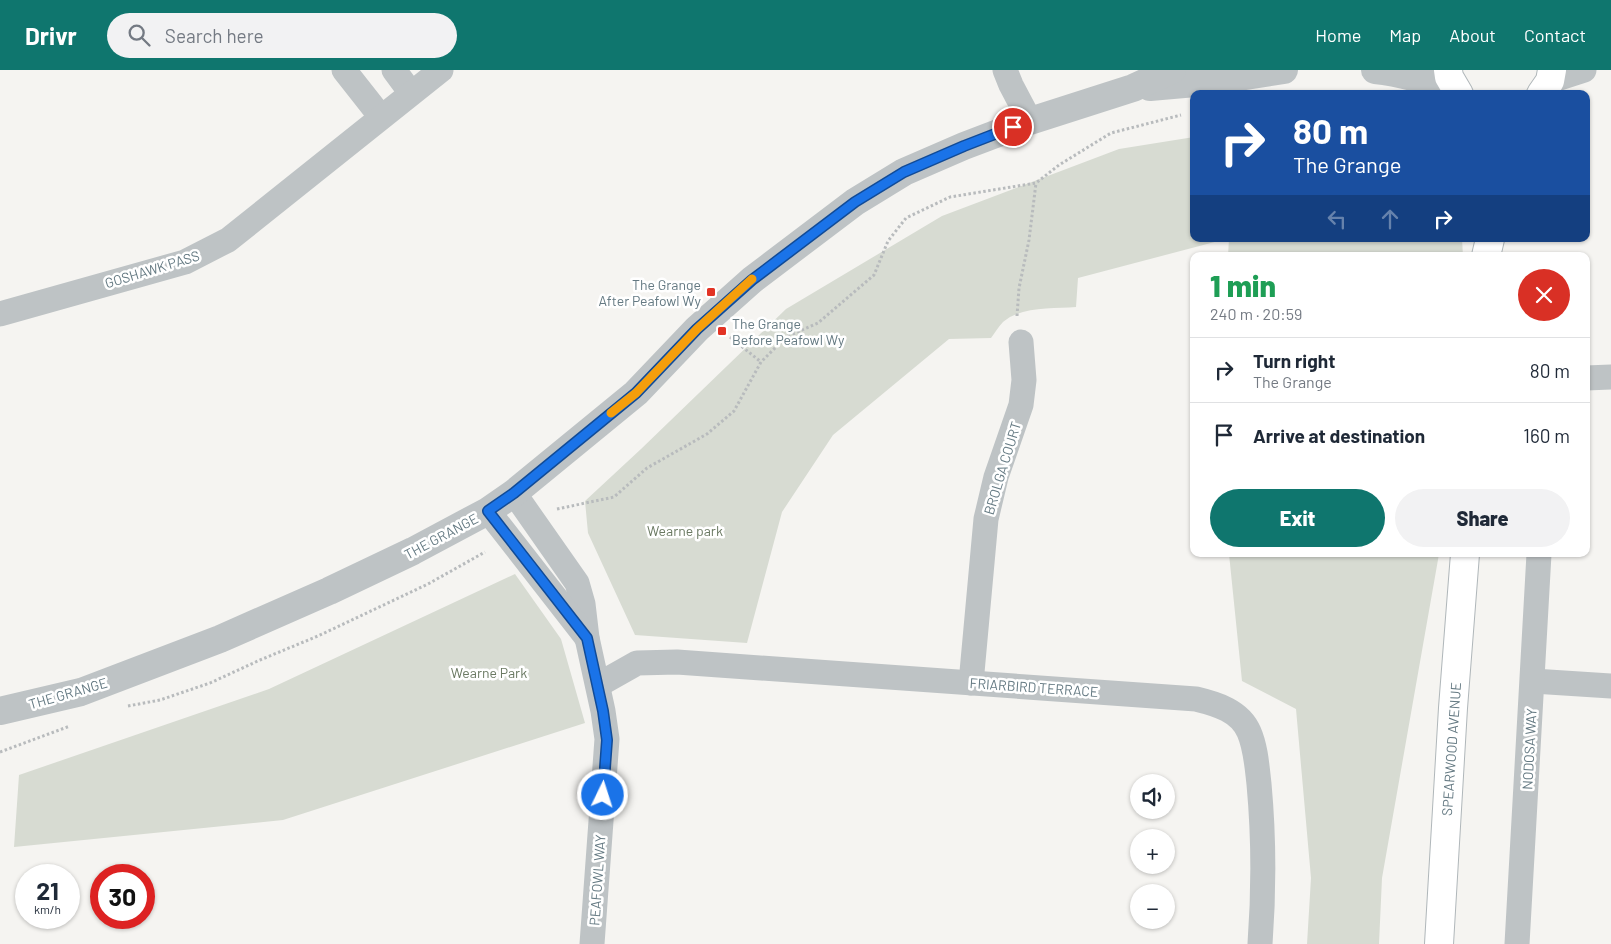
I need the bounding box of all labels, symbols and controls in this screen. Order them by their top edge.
search box [107,13,457,58]
text: Drivr [25,21,77,50]
icon: search [125,21,153,49]
text: Search here [165,24,264,47]
text: Home [1315,24,1361,46]
text: Map [1389,24,1421,46]
text: About [1449,24,1496,46]
text: Contact [1524,24,1586,46]
pin [992,106,1034,148]
text: 80 m [1293,109,1368,151]
icon: right [1210,110,1275,175]
icon: arrive [999,113,1027,141]
text: The Grange [1293,151,1401,177]
icon: left [1323,205,1351,233]
icon: ahead [1376,205,1404,233]
icon: right [1429,205,1457,233]
street label: GOSHAWK PASS [103,247,201,291]
text: 1 min [1210,267,1276,303]
button: close [1518,269,1570,321]
place label: The Grange After Peafowl Wy [598,276,702,309]
marker: The Grange After Peafowl Wy [705,286,717,298]
text: 240 m · 20:59 [1210,304,1302,323]
place label: The Grange Before Peafowl Wy [732,315,845,348]
marker: The Grange Before Peafowl Wy [716,325,728,337]
text: Turn right [1253,349,1335,372]
icon: right [1210,356,1238,384]
text: 80 m [1530,359,1570,382]
text: The Grange [1253,372,1332,391]
street label: BROLGA COURT [980,419,1024,517]
icon: arrive [1210,421,1238,449]
text: Arrive at destination [1253,424,1425,447]
text: 160 m [1523,424,1570,447]
button: Exit [1210,489,1385,547]
button: Share [1395,489,1570,547]
street label: THE GRANGE [401,509,481,563]
park label: Wearne park [647,522,723,539]
park label: Wearne Park [451,664,527,681]
street label: THE GRANGE [27,674,109,712]
street label: FRIARBIRD TERRACE [969,674,1099,700]
street label: SPEARWOOD AVENUE [1438,682,1464,816]
street label: NODOSA WAY [1518,708,1540,790]
position arrow [576,768,628,820]
map controls [1130,774,1175,929]
button: sound [1130,774,1175,819]
button: + [1130,829,1175,874]
street label: PEAFOWL WAY [585,834,609,926]
speed limit sign: 30 [90,864,155,929]
text: 21 [36,875,59,905]
button: − [1130,884,1175,929]
text: km/h [34,902,61,916]

